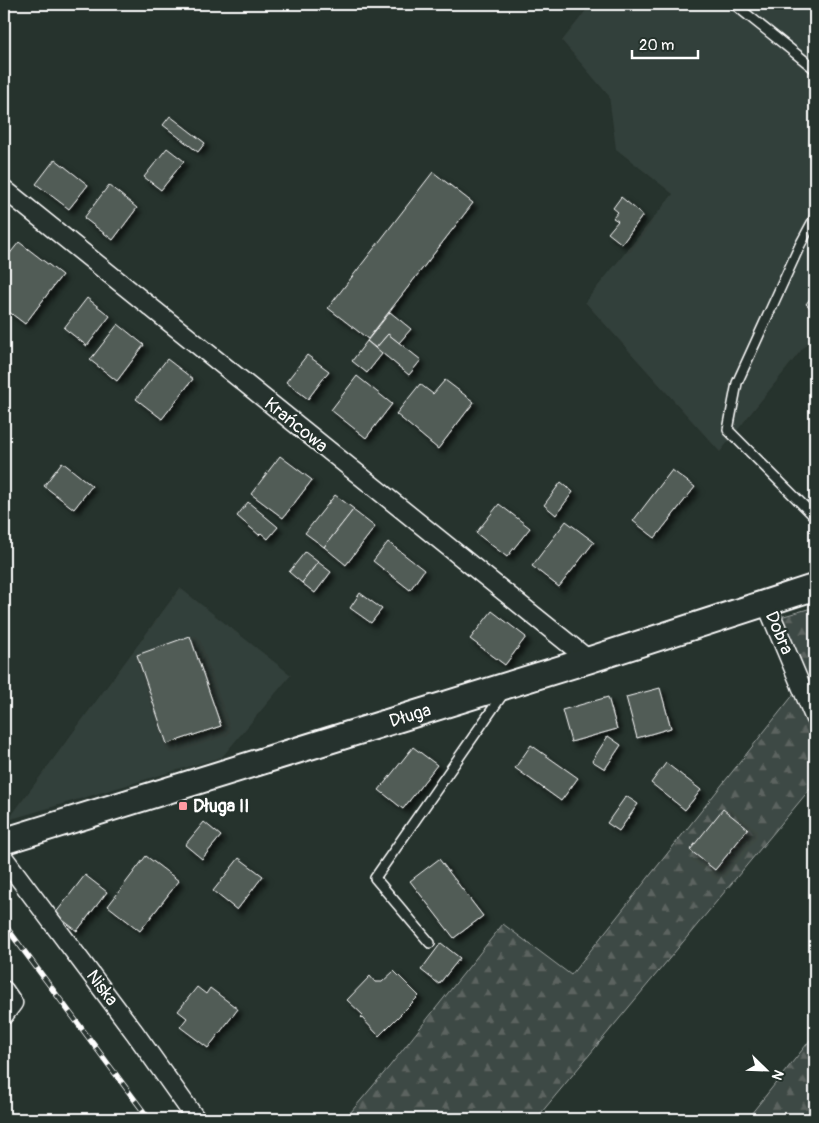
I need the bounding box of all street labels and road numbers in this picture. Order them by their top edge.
street label: Krańcowa [260,392,332,458]
street label: Dobra [760,608,798,658]
street label: Długa [386,698,434,733]
street label: Niska [81,965,123,1011]

